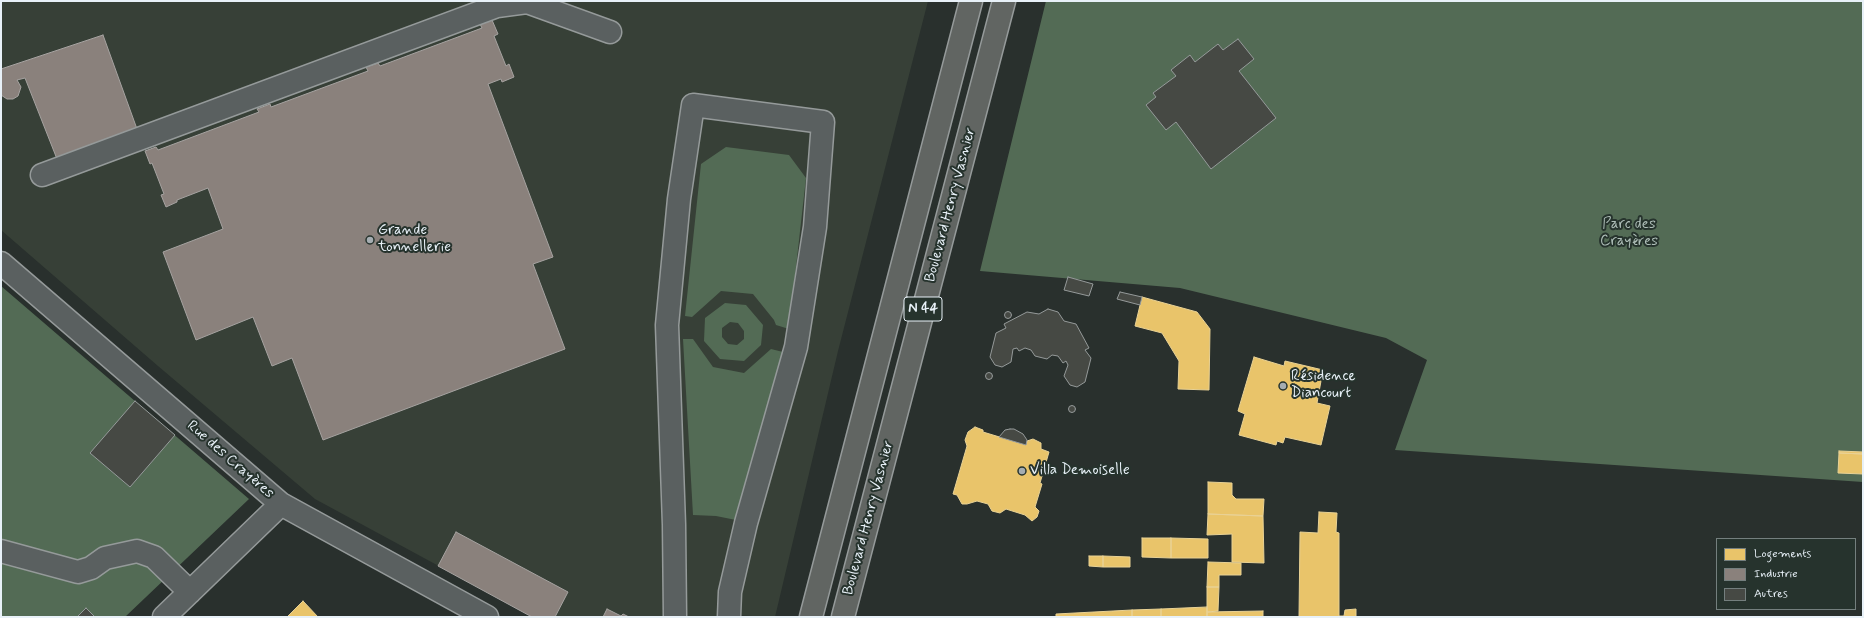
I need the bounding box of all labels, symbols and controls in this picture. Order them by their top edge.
street label: Boulevard Henry Vasnier [922,126,980,284]
park label: Parc des Crayères [1600,216,1658,251]
place label: Grande tonnellerie [378,222,451,257]
marker: Grande tonnellerie [365,235,375,245]
road number: N 44 [904,297,942,321]
place label: Résidence Diancourt [1291,368,1356,403]
marker: Résidence Diancourt [1278,381,1288,391]
street label: Rue des Crayères [183,417,277,503]
street label: Boulevard Henry Vasnier [840,439,898,597]
place label: Villa Demoiselle [1030,462,1130,480]
marker: Villa Demoiselle [1017,466,1027,476]
legend [1716,538,1856,610]
text: Logements [1754,546,1811,562]
text: Industrie [1754,566,1798,582]
text: Autres [1754,586,1788,602]

